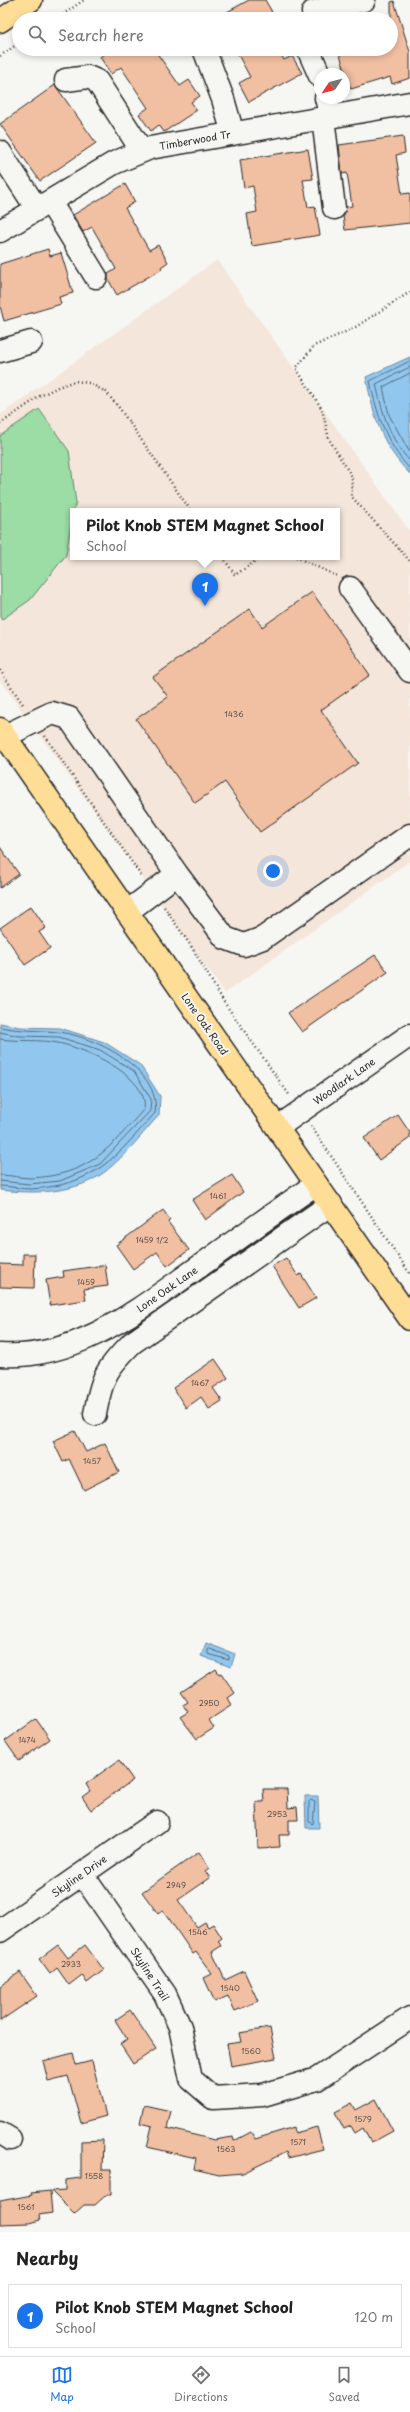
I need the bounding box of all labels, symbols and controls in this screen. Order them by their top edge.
search box [12,12,398,56]
icon: search [26,23,48,45]
text: Search here [58,23,144,46]
north arrow [314,68,350,104]
street label: Timberwood Tr [158,126,232,153]
popup [70,508,340,560]
text: Pilot Knob STEM Magnet School [86,513,324,536]
text: School [86,536,127,555]
pin: 1 [192,573,218,606]
house number: 1436 [224,708,244,720]
your location [263,861,283,881]
street label: Lone Oak Road [178,990,233,1058]
street label: Woodlark Lane [310,1053,378,1108]
house number: 1461 [210,1190,226,1202]
house number: 1459 1/2 [136,1234,169,1246]
street label: Lone Oak Lane [133,1262,201,1315]
house number: 1459 [77,1276,95,1288]
house number: 1467 [191,1377,210,1389]
house number: 1457 [83,1455,101,1467]
house number: 2950 [199,1697,219,1709]
house number: 1474 [18,1734,36,1746]
house number: 2953 [267,1808,287,1820]
street label: Skyline Drive [48,1851,110,1901]
house number: 2949 [166,1879,186,1891]
house number: 1546 [188,1926,208,1938]
street label: Skyline Trail [127,1944,173,2004]
house number: 2933 [61,1958,81,1970]
house number: 1540 [220,1982,240,1994]
house number: 1560 [241,2045,261,2057]
house number: 1579 [354,2113,372,2125]
house number: 1571 [290,2136,306,2148]
house number: 1563 [216,2143,236,2155]
house number: 1558 [85,2170,103,2182]
house number: 1561 [17,2201,35,2213]
text: Nearby [16,2245,78,2271]
text: Pilot Knob STEM Magnet School [55,2295,293,2318]
text: 1 [27,2307,33,2326]
text: 120 m [354,2307,393,2326]
text: School [55,2318,96,2337]
tab: Map [50,2364,74,2405]
tab: Directions [174,2364,228,2405]
tab: Saved [328,2364,360,2405]

